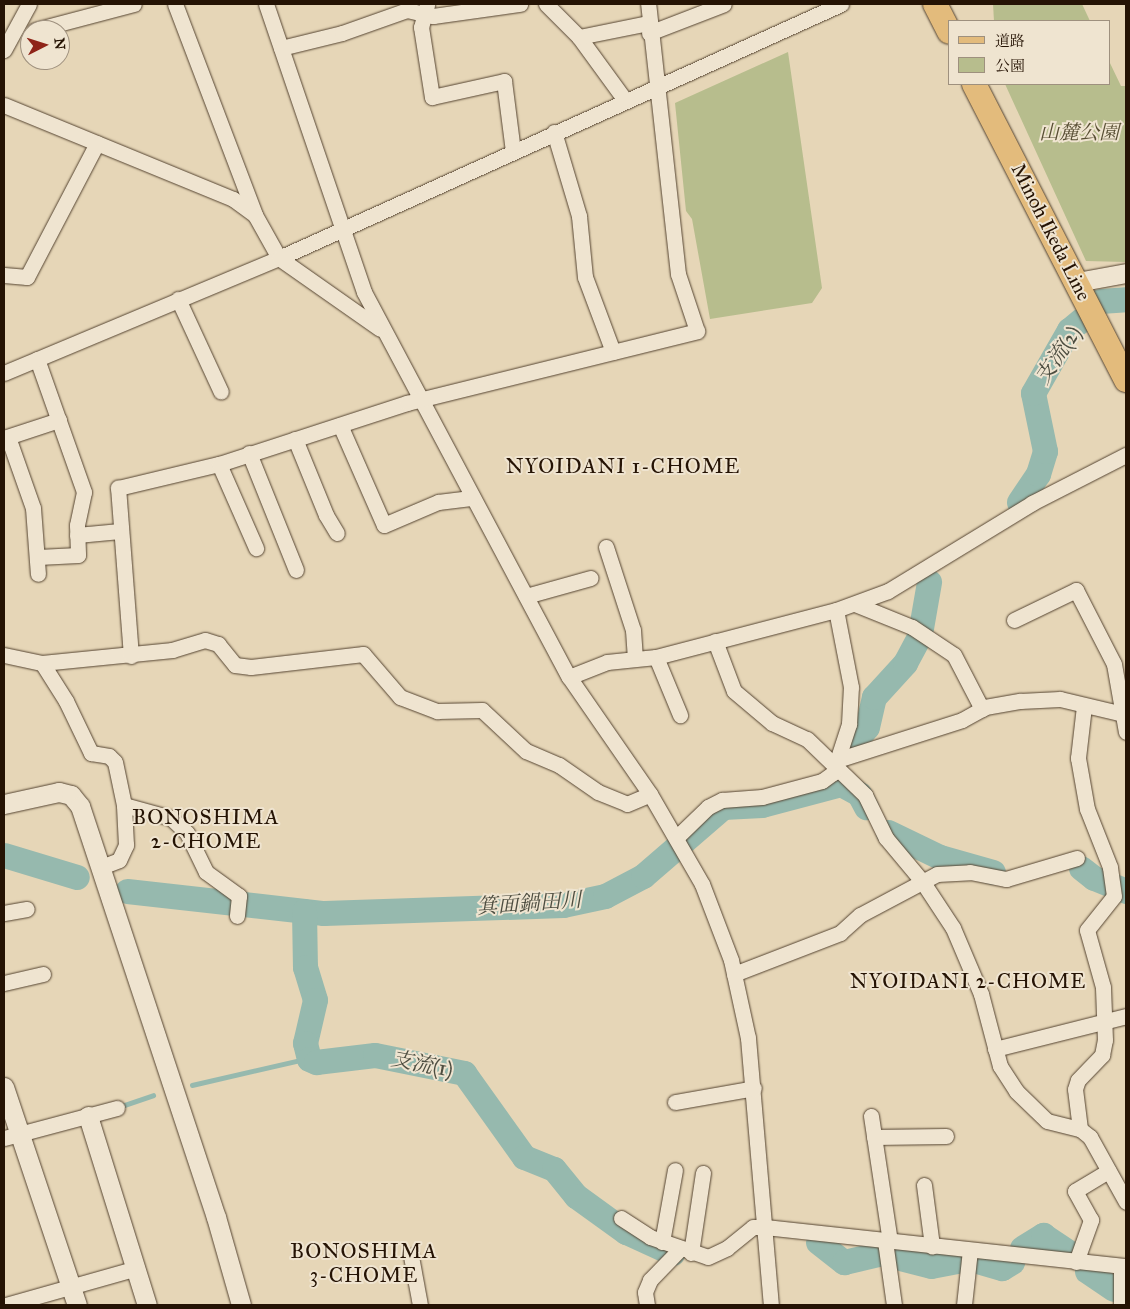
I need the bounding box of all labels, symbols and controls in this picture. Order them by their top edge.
north arrow [20,20,70,70]
legend [948,20,1110,85]
text: 道路 [995,32,1025,50]
text: N [50,37,68,50]
text: 公園 [995,57,1025,75]
park label: 山麓公園 [1039,120,1119,144]
street label: Minoh Ikeda Line [1006,159,1096,305]
water label: 支流(2) [1030,321,1086,389]
district label: NYOIDANI 1-CHOME [504,453,742,479]
district label: BONOSHIMA 2-CHOME [131,804,281,854]
water label: 箕面鍋田川 [476,887,582,919]
district label: NYOIDANI 2-CHOME [848,968,1088,994]
water label: 支流(1) [389,1046,455,1082]
district label: BONOSHIMA 3-CHOME [289,1238,439,1288]

